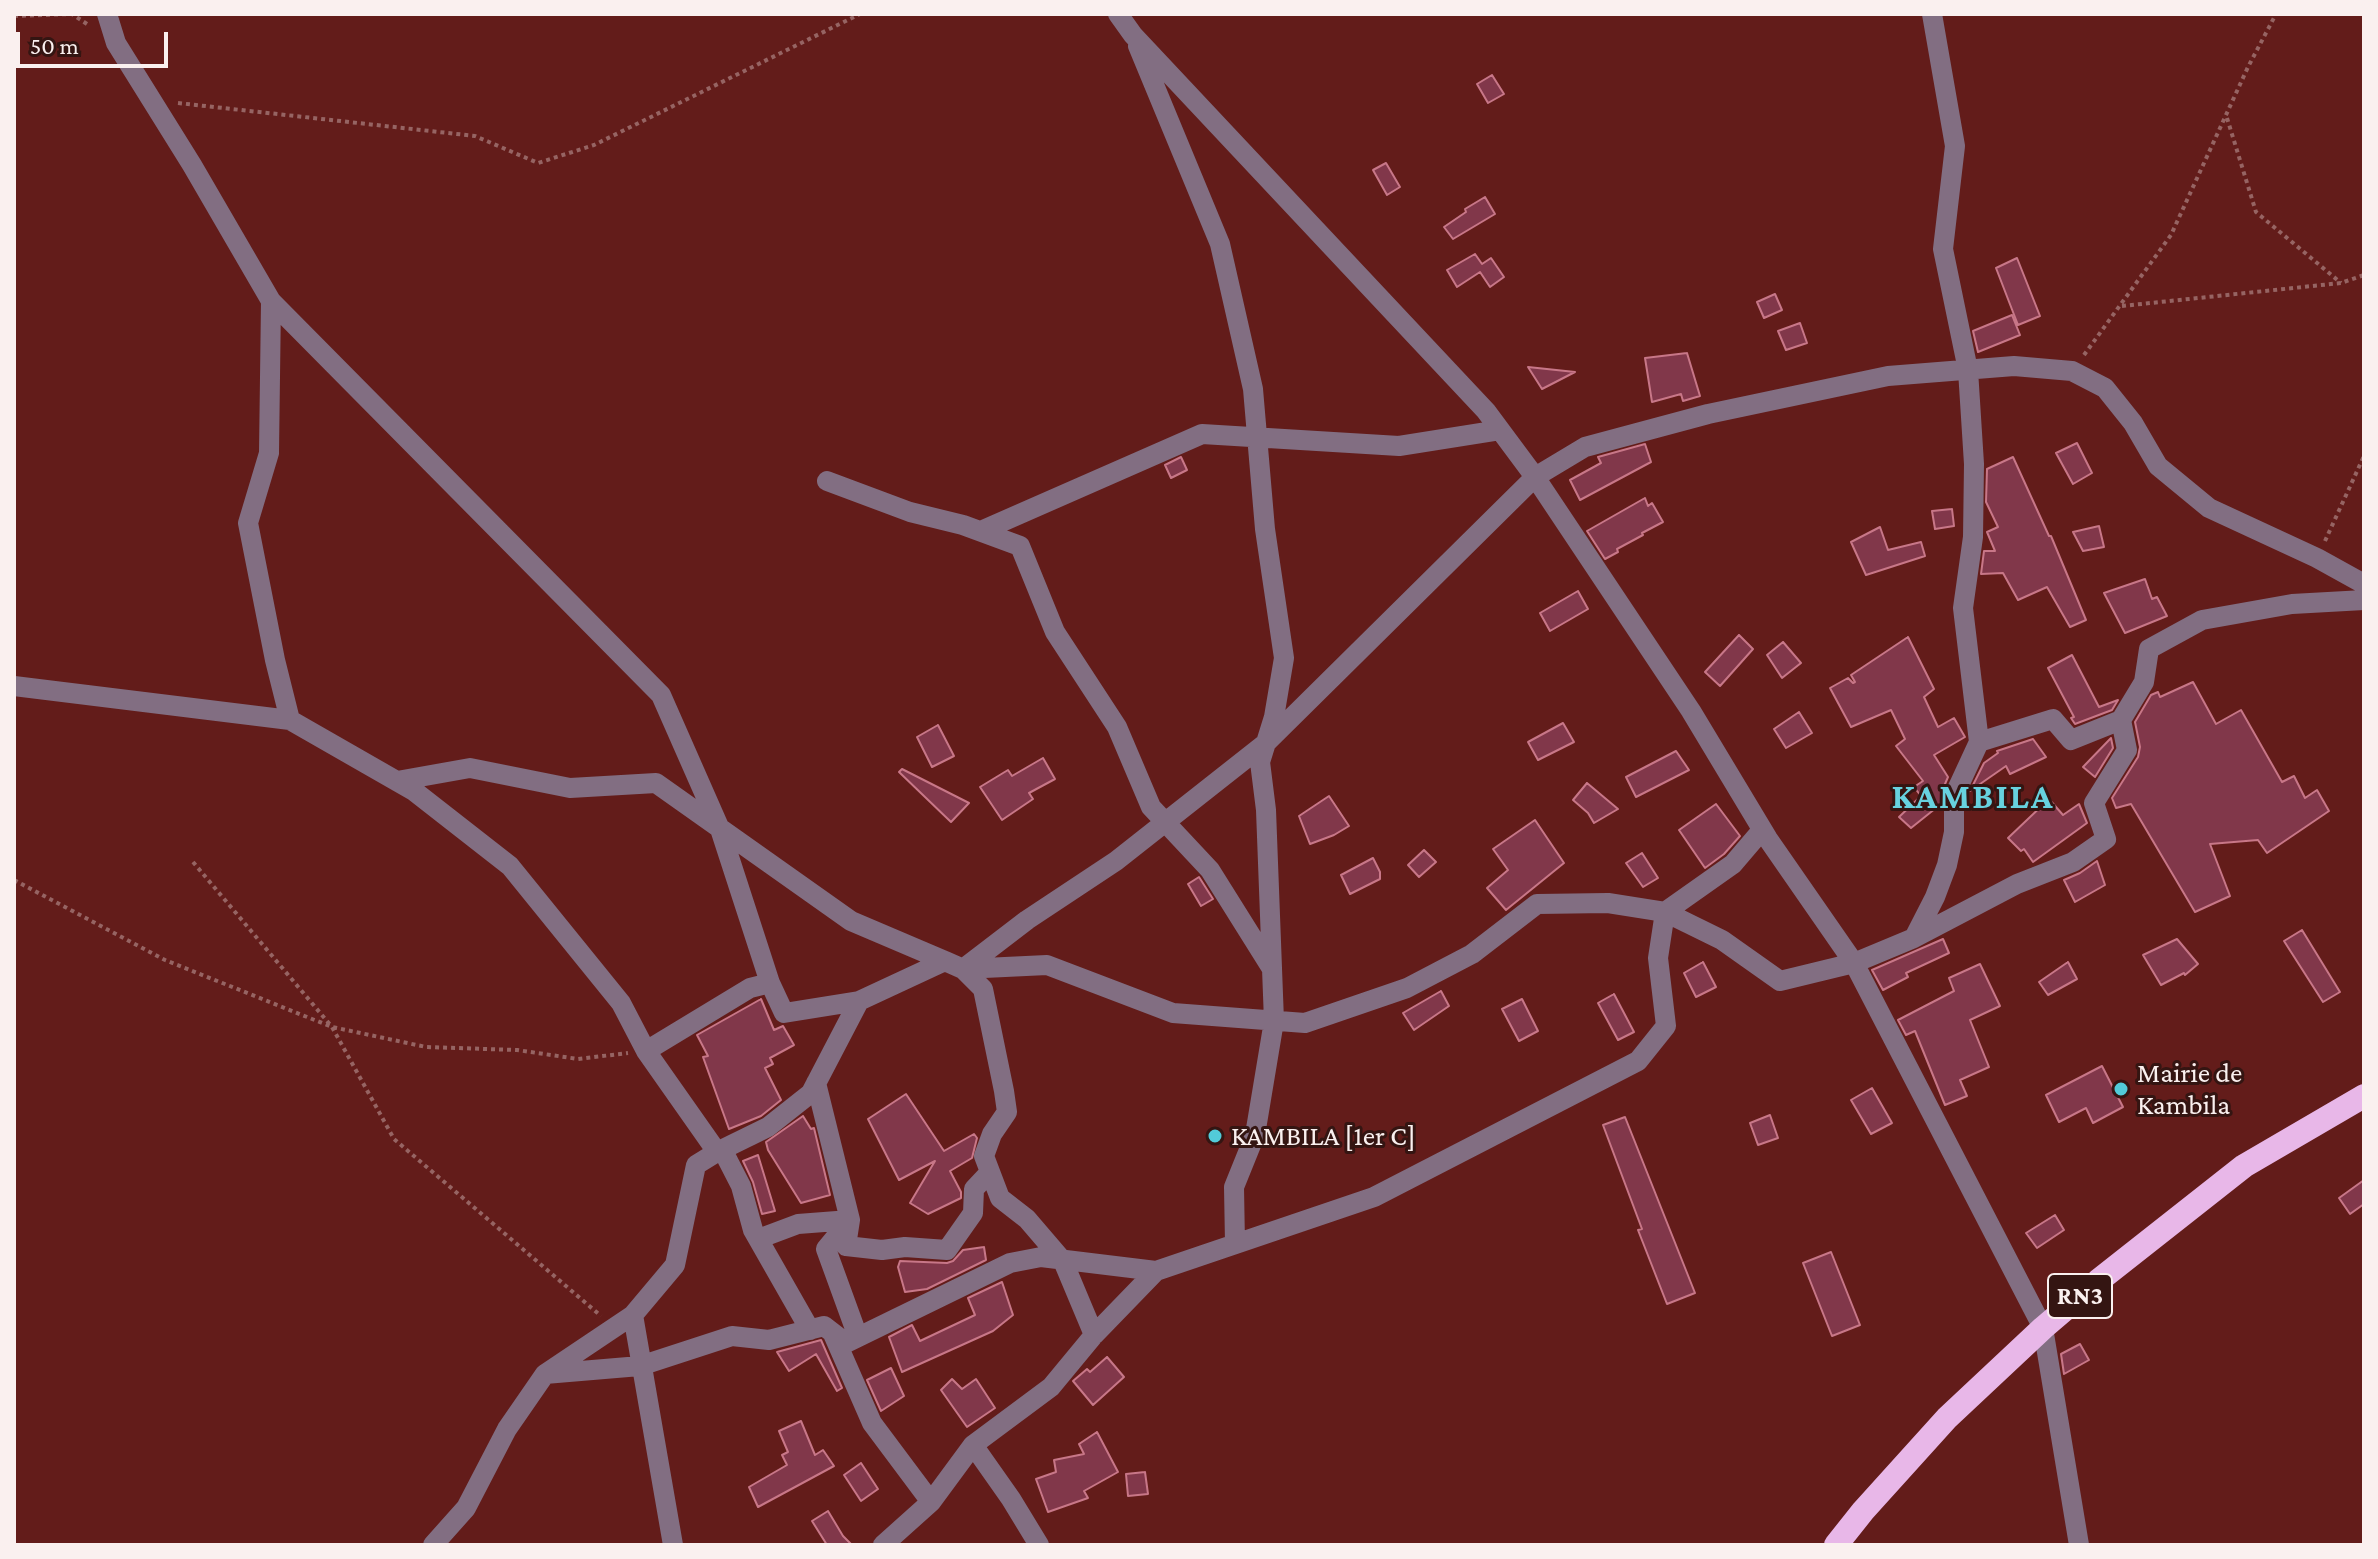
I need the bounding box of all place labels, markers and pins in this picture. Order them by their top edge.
place label: Mairie de Kambila [2137,1056,2242,1122]
marker: Mairie de Kambila [2112,1080,2130,1098]
place label: KAMBILA [1er C] [1231,1119,1416,1153]
marker: KAMBILA [1er C] [1206,1127,1224,1145]

